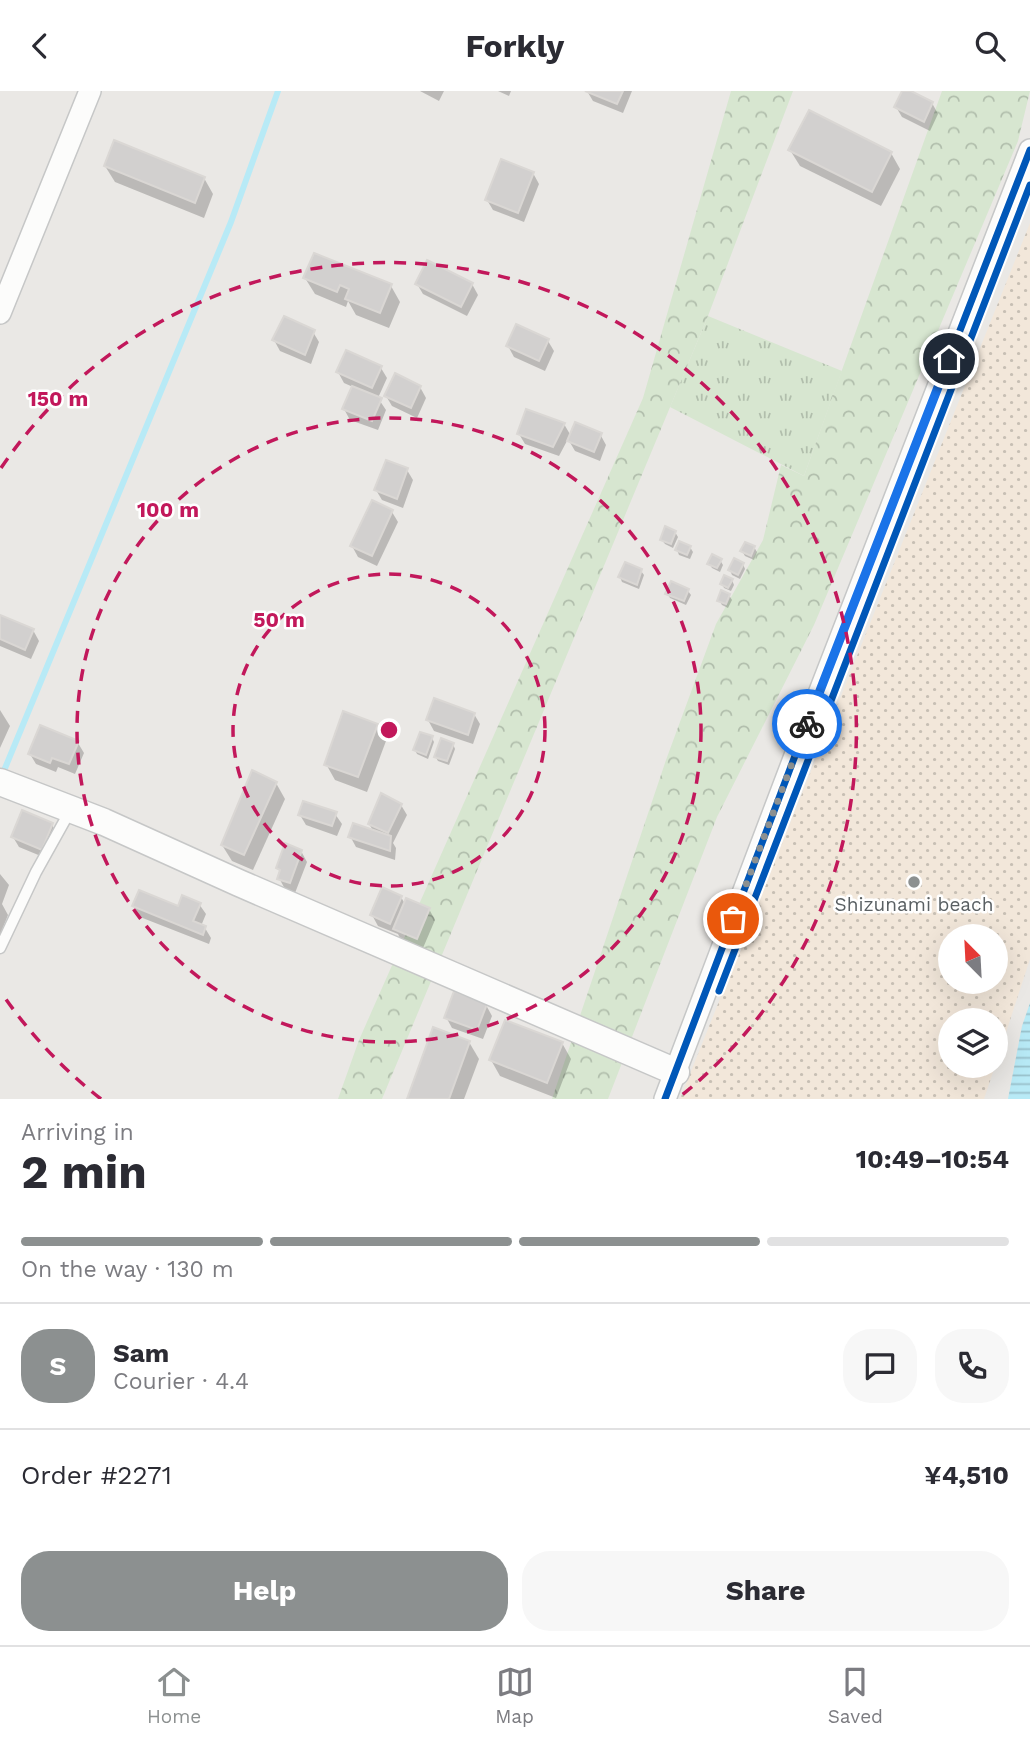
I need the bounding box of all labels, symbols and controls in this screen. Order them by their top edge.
icon: back [21,27,59,65]
text: Forkly [466,27,564,65]
icon: search [971,27,1009,65]
pin [919,329,979,389]
icon: home [930,340,968,378]
text: 150 m [28,386,88,411]
text: 100 m [137,497,199,522]
text: 50 m [253,607,305,632]
courier [772,689,842,759]
icon: bike [788,705,826,743]
centre of rings [377,718,401,742]
marker: Shizunami beach [906,874,922,890]
pin [703,889,763,949]
place label: Shizunami beach [834,893,994,916]
icon: bag [714,900,752,938]
north arrow [938,924,1008,994]
map controls [938,924,1008,1078]
button: layers [938,1008,1008,1078]
text: Arriving in [21,1119,134,1146]
text: 10:49–10:54 [856,1144,1009,1174]
text: 2 min [21,1145,147,1199]
text: On the way · 130 m [21,1256,234,1283]
button: chat [843,1329,917,1403]
button: phone [935,1329,1009,1403]
text: Sam [113,1338,169,1368]
text: S [50,1351,66,1381]
text: Courier · 4.4 [113,1368,249,1395]
text: Order #2271 [21,1460,172,1490]
text: ¥4,510 [924,1460,1009,1490]
button: Help [21,1551,508,1631]
button: Share [522,1551,1009,1631]
tab: Home [147,1663,201,1728]
tab: Map [495,1663,534,1728]
tab: Saved [828,1663,883,1728]

